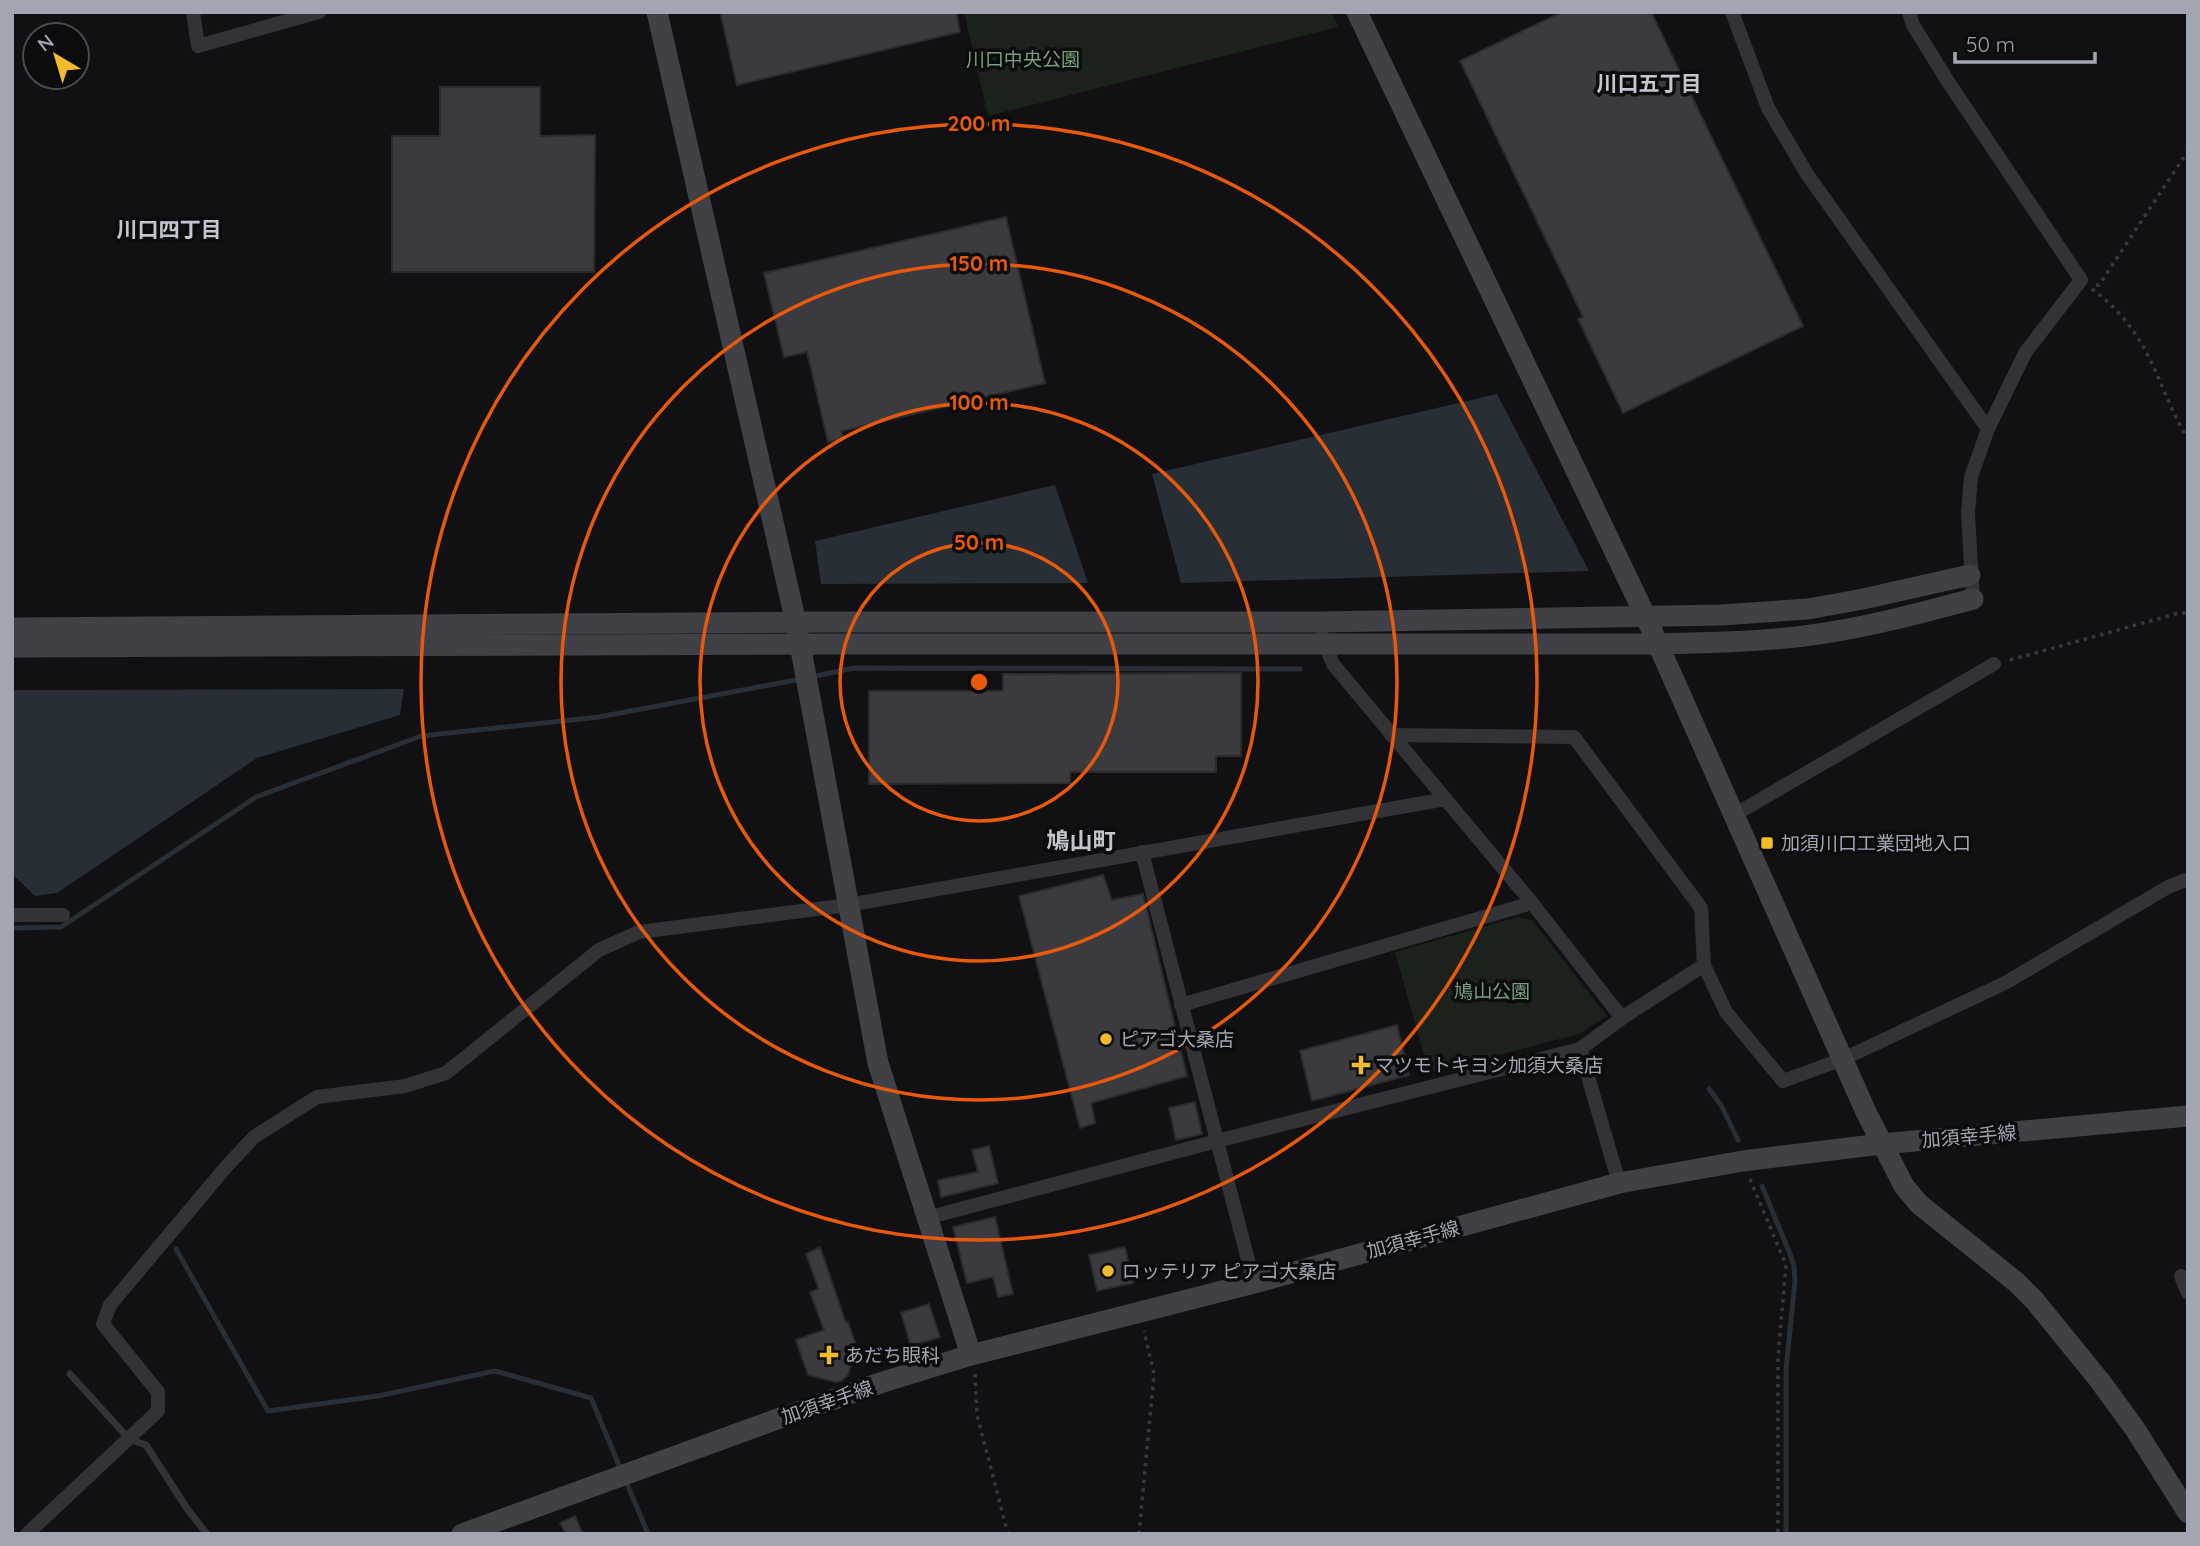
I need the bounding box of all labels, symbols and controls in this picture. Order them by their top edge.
north arrow [21,21,91,91]
scale bar [1955,21,2095,65]
text: N [33,29,58,56]
text: 50 m [1966,31,2015,57]
park label: 川口中央公園 [966,47,1080,71]
district label: 川口五丁目 [1597,70,1702,96]
text: 200 m [948,110,1010,136]
district label: 川口四丁目 [117,216,222,242]
text: 150 m [950,250,1008,276]
text: 100 m [949,389,1009,415]
text: 50 m [954,529,1004,555]
centre of rings [967,670,991,694]
district label: 鳩山町 [1047,826,1116,855]
place label: 加須川口工業団地入口 [1781,831,1971,855]
marker: 加須川口工業団地入口 [1759,835,1775,851]
park label: 鳩山公園 [1454,979,1530,1003]
place label: ピアゴ大桑店 [1120,1027,1234,1051]
marker: ピアゴ大桑店 [1098,1031,1114,1047]
place label: マツモトキヨシ加須大桑店 [1375,1053,1603,1077]
marker: マツモトキヨシ加須大桑店 [1353,1057,1369,1073]
street label: 加須幸手線 [1921,1120,2017,1152]
street label: 加須幸手線 [1364,1215,1462,1263]
place label: ロッテリア ピアゴ大桑店 [1122,1259,1336,1283]
marker: ロッテリア ピアゴ大桑店 [1100,1263,1116,1279]
place label: あだち眼科 [845,1343,940,1367]
marker: あだち眼科 [819,1345,839,1365]
street label: 加須幸手線 [778,1375,876,1429]

